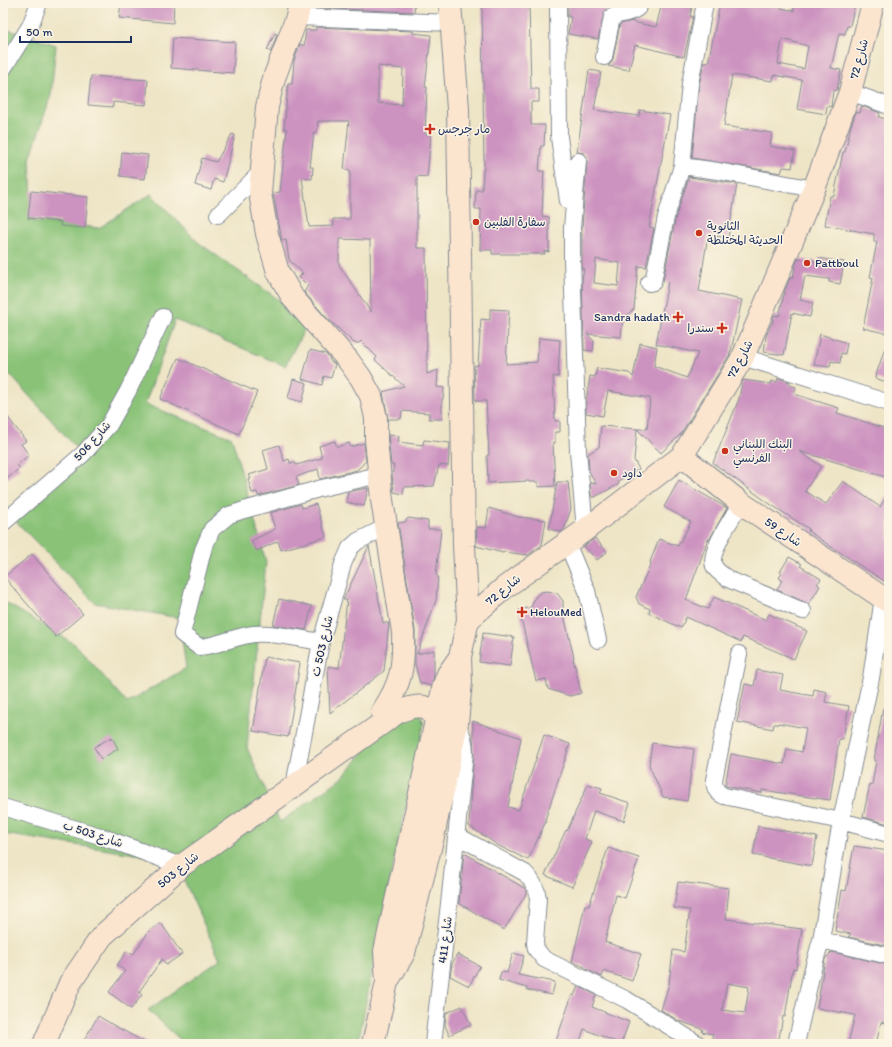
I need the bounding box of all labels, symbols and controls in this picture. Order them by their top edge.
scale bar [20,18,131,44]
text: 50 m [26,25,52,39]
street label: شارع 72 [847,37,873,81]
place label: مار جرجس [438,122,490,137]
marker: مار جرجس [425,124,435,134]
place label: سفارة الفلبين [484,215,546,230]
marker: سفارة الفلبين [471,217,481,227]
place label: الثانوية الحديثة المختلطة [707,219,783,247]
marker: الثانوية الحديثة المختلطة [694,228,704,238]
place label: Pattboul [815,256,859,270]
marker: Pattboul [802,258,812,268]
place label: Sandra hadath [594,310,671,324]
marker: Sandra hadath [673,312,683,322]
place label: سندرا [687,321,714,335]
marker: سندرا [717,323,727,333]
street label: شارع 72 [724,338,758,381]
street label: شارع 506 [70,418,115,465]
place label: البنك اللبناني الفرنسي [733,437,792,469]
marker: البنك اللبناني الفرنسي [720,446,730,456]
place label: داود [622,466,642,481]
marker: داود [609,468,619,478]
street label: شارع 59 [761,515,804,551]
street label: شارع 72 [483,572,525,610]
place label: HelouMed [530,605,583,619]
marker: HelouMed [517,607,527,617]
street label: شارع 503 ت [308,614,338,678]
street label: شارع 503 ب [61,818,125,852]
street label: شارع 503 [155,849,203,892]
street label: شارع 411 [435,916,457,964]

